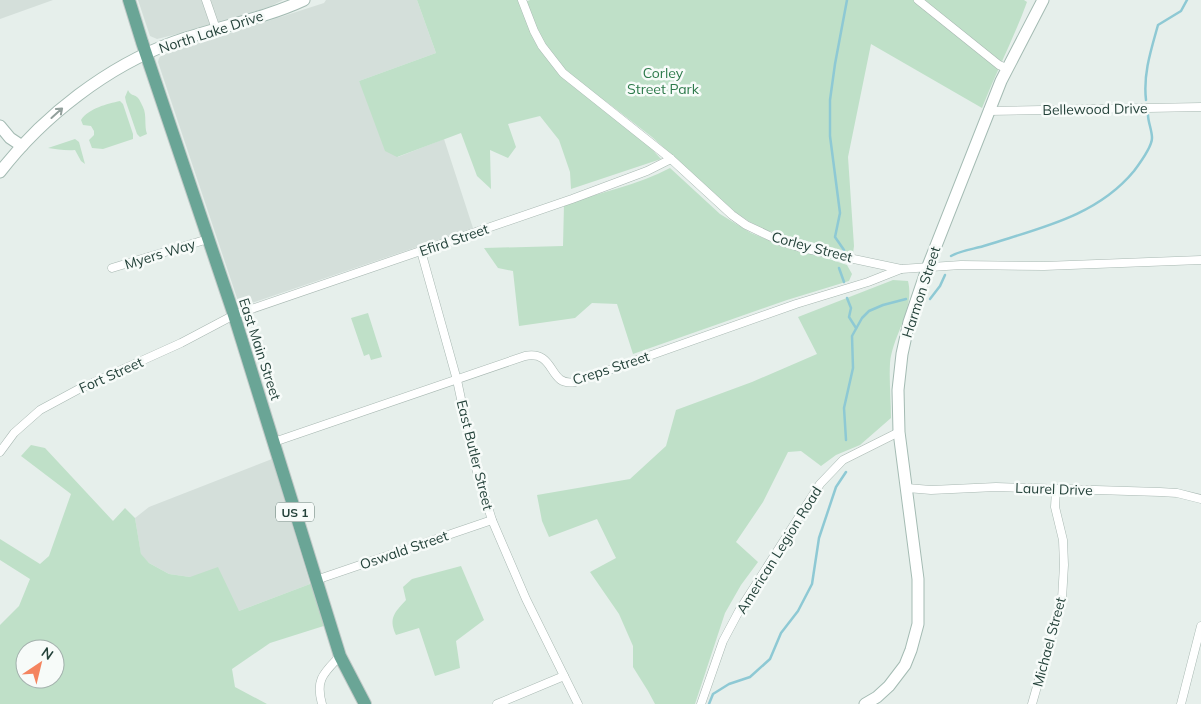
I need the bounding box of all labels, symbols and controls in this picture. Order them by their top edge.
street label: North Lake Drive [156,7,266,57]
park label: Corley Street Park [627,64,700,98]
street label: Bellewood Drive [1042,99,1148,119]
one-way arrow [50,107,63,118]
street label: Efird Street [417,220,491,260]
street label: Corley Street [770,228,854,266]
street label: Myers Way [122,235,198,273]
street label: Harmon Street [898,244,944,340]
street label: East Main Street [235,296,285,402]
street label: Creps Street [570,347,652,389]
street label: Fort Street [76,353,146,397]
street label: East Butler Street [453,398,497,512]
street label: Laurel Drive [1015,479,1093,499]
street label: American Legion Road [732,483,826,617]
road number: US 1 [276,502,314,522]
street label: Oswald Street [358,526,451,574]
street label: Michael Street [1028,595,1070,689]
north arrow [15,639,65,689]
text: N [38,643,57,664]

